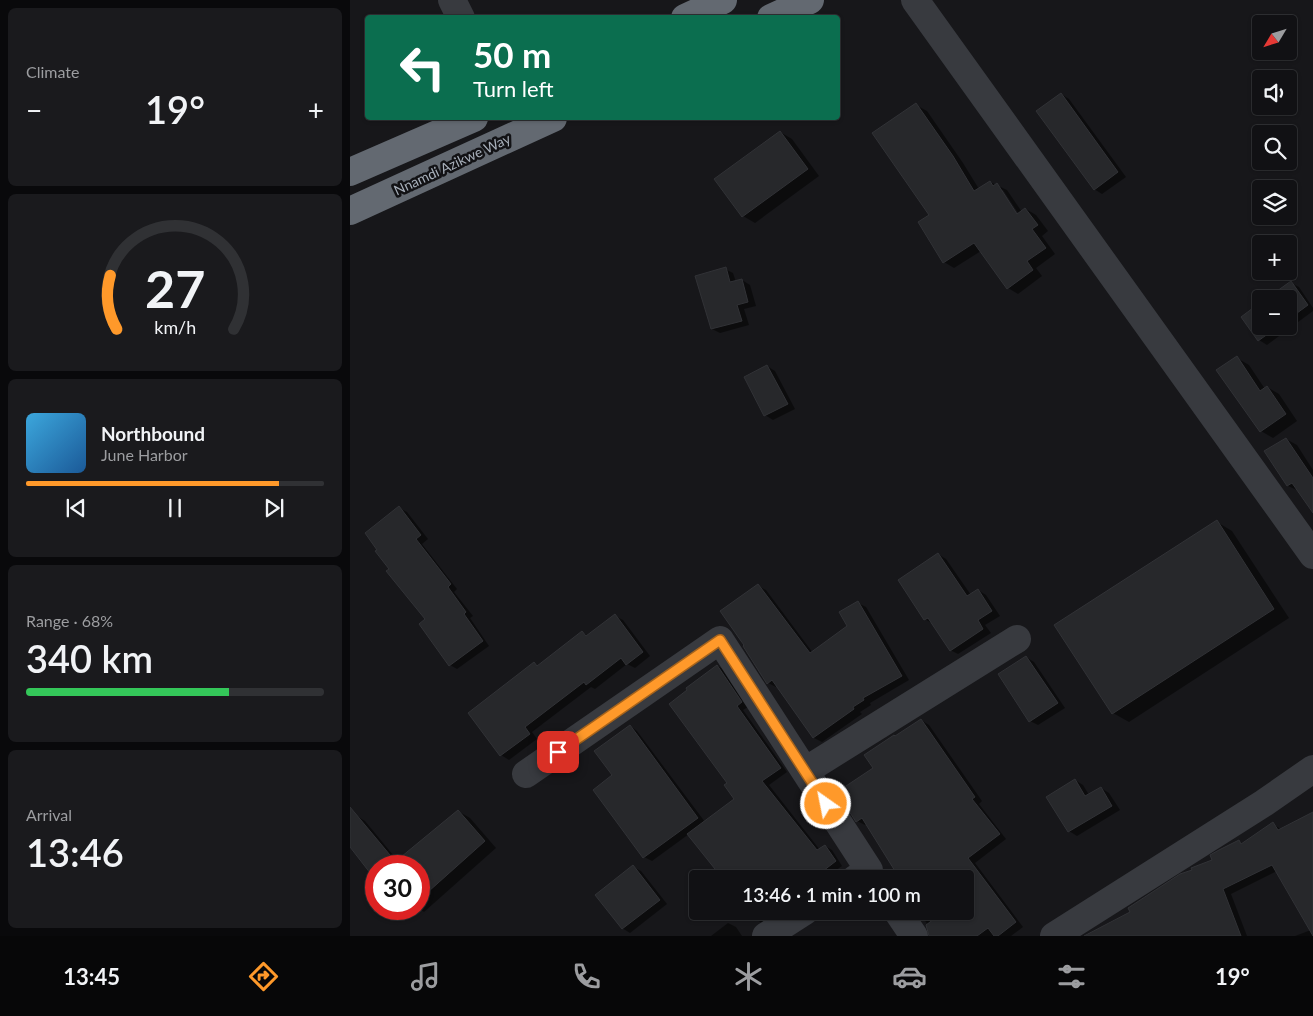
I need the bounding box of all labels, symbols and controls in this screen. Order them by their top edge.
north arrow [1252,15,1298,60]
map controls [1252,15,1297,335]
text: 50 m [473,33,551,75]
icon: left [390,35,455,100]
text: Climate [26,62,79,81]
button: sound [1252,70,1297,115]
text: Turn left [473,75,554,102]
text: 19° [145,86,205,132]
text: − [26,93,42,127]
text: + [308,93,324,127]
button: search [1252,125,1297,170]
street label: Nnamdi Azikwe Way [391,129,514,199]
button: layers [1252,180,1297,225]
button: + [1252,235,1297,280]
text: 27 [145,257,205,319]
button: − [1252,290,1297,335]
text: km/h [154,316,196,338]
text: Northbound [101,422,205,445]
text: June Harbor [101,445,188,464]
icon: previous [62,494,90,522]
icon: pause [161,494,189,522]
icon: next [260,494,288,522]
text: Range · 68% [26,611,113,630]
text: 340 km [26,635,153,681]
pin [537,731,579,773]
icon: arrive [544,738,572,766]
position arrow [799,777,851,829]
text: Arrival [26,805,72,824]
text: 13:46 [26,829,124,875]
speed limit sign: 30 [365,855,430,920]
text: 13:46 · 1 min · 100 m [742,883,921,906]
icon: directions [246,959,281,994]
icon: music [408,959,443,994]
icon: phone [569,959,604,994]
icon: climate [731,959,766,994]
icon: car [892,959,927,994]
icon: filters [1054,959,1089,994]
text: 13:45 [63,963,120,990]
text: 19° [1215,963,1250,990]

